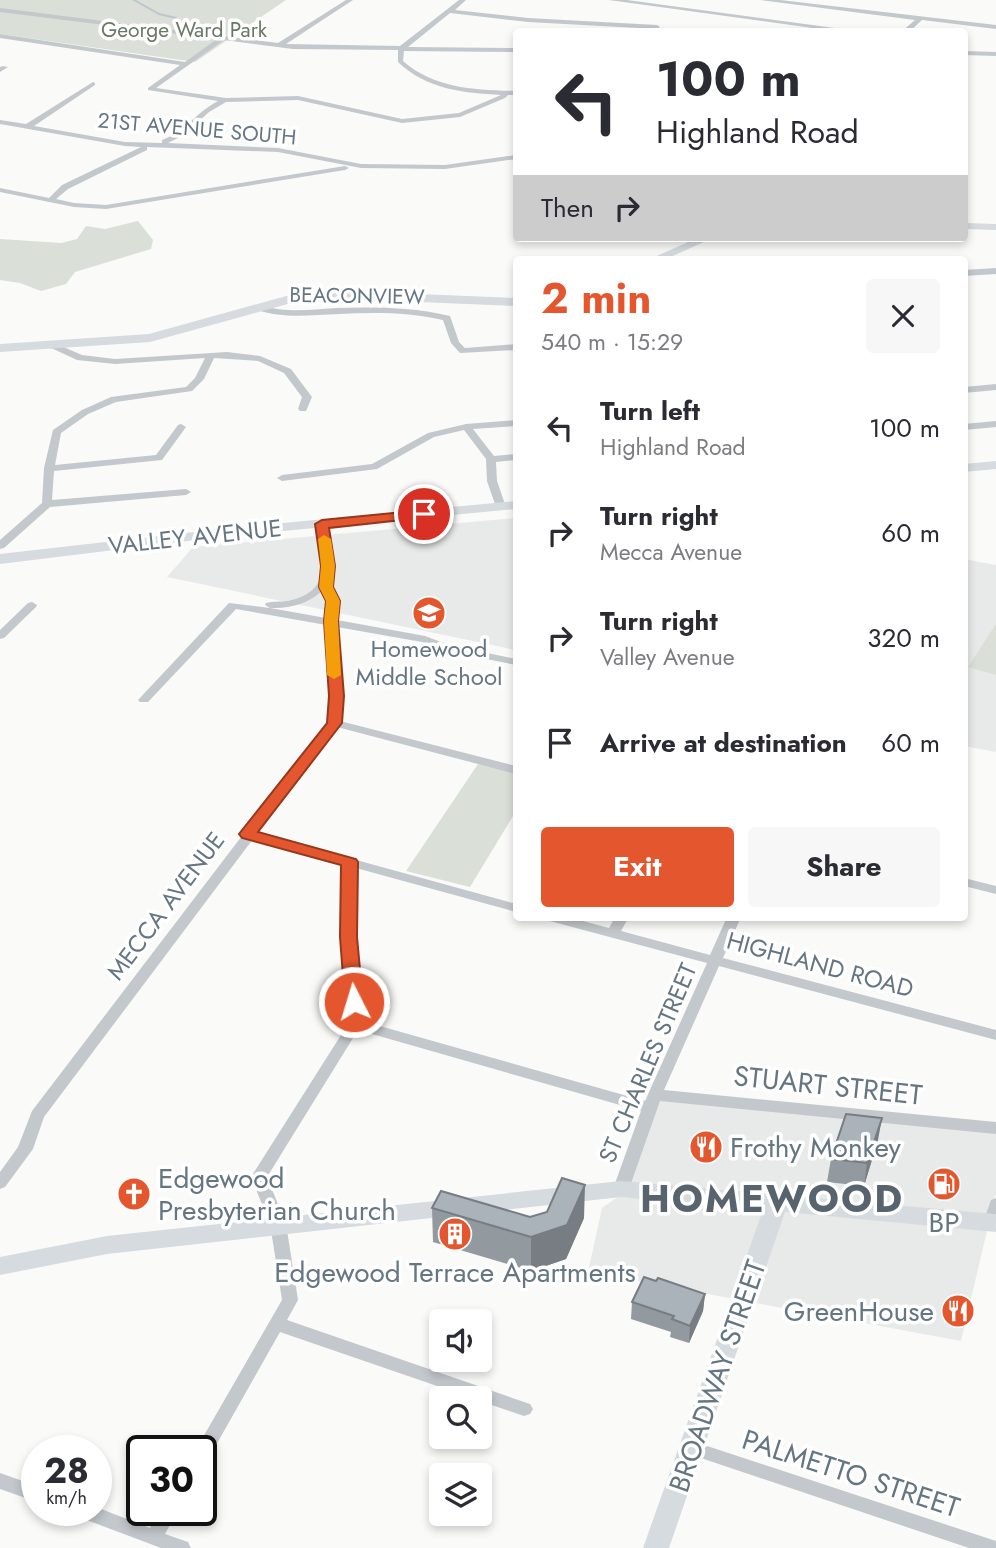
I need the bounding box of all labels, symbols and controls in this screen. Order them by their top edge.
park label: George Ward Park [101,15,268,45]
text: 100 m [656,44,801,114]
icon: left [541,56,632,147]
street label: 21ST AVENUE SOUTH [96,105,298,153]
text: Highland Road [656,109,859,155]
text: Then [541,189,594,227]
icon: right [608,189,646,227]
text: 2 min [541,268,651,329]
button: close [866,279,940,353]
street label: BEACONVIEW [289,280,425,312]
text: 540 m · 15:29 [541,325,683,359]
text: Turn left [600,392,700,430]
icon: left [541,409,579,447]
text: 100 m [869,409,940,447]
text: Highland Road [600,430,746,464]
pin [394,484,454,544]
icon: arrive [405,495,443,533]
text: Turn right [600,497,718,535]
street label: VALLEY AVENUE [107,510,283,563]
icon: right [541,514,579,552]
text: 60 m [881,514,940,552]
text: Mecca Avenue [600,535,742,569]
school or university icon: Homewood Middle School [410,594,448,632]
text: Turn right [600,602,718,640]
icon: right [541,619,579,657]
text: 320 m [867,619,940,657]
place label: Homewood Middle School [355,631,503,694]
text: Valley Avenue [600,640,735,674]
icon: arrive [541,724,579,762]
text: Arrive at destination [600,724,847,762]
text: 60 m [881,724,940,762]
street label: MECCA AVENUE [98,824,233,987]
button: Exit [541,827,734,907]
button: Share [748,827,940,907]
street label: HIGHLAND ROAD [723,923,917,1006]
street label: ST CHARLES STREET [590,957,705,1168]
position arrow [317,965,391,1039]
street label: STUART STREET [732,1055,924,1116]
place label: Frothy Monkey [730,1127,901,1168]
restaurant icon: Frothy Monkey [687,1128,725,1166]
place label: Edgewood Presbyterian Church [158,1158,396,1231]
fuel station icon: BP [925,1165,963,1203]
district label: HOMEWOOD [640,1171,904,1226]
church icon: Edgewood Presbyterian Church [115,1175,153,1213]
place label: BP [929,1202,959,1243]
building icon: Edgewood Terrace Apartments [436,1215,474,1253]
place label: Edgewood Terrace Apartments [274,1252,636,1293]
street label: BROADWAY STREET [659,1255,776,1498]
place label: GreenHouse [784,1291,934,1332]
restaurant icon: GreenHouse [939,1292,977,1330]
map controls [429,1309,492,1526]
button: sound [429,1309,492,1372]
button: search [429,1386,492,1449]
street label: PALMETTO STREET [737,1419,965,1528]
speed limit sign: 30 [126,1435,217,1526]
text: 28 [44,1446,89,1496]
button: layers [429,1463,492,1526]
text: km/h [46,1485,87,1511]

